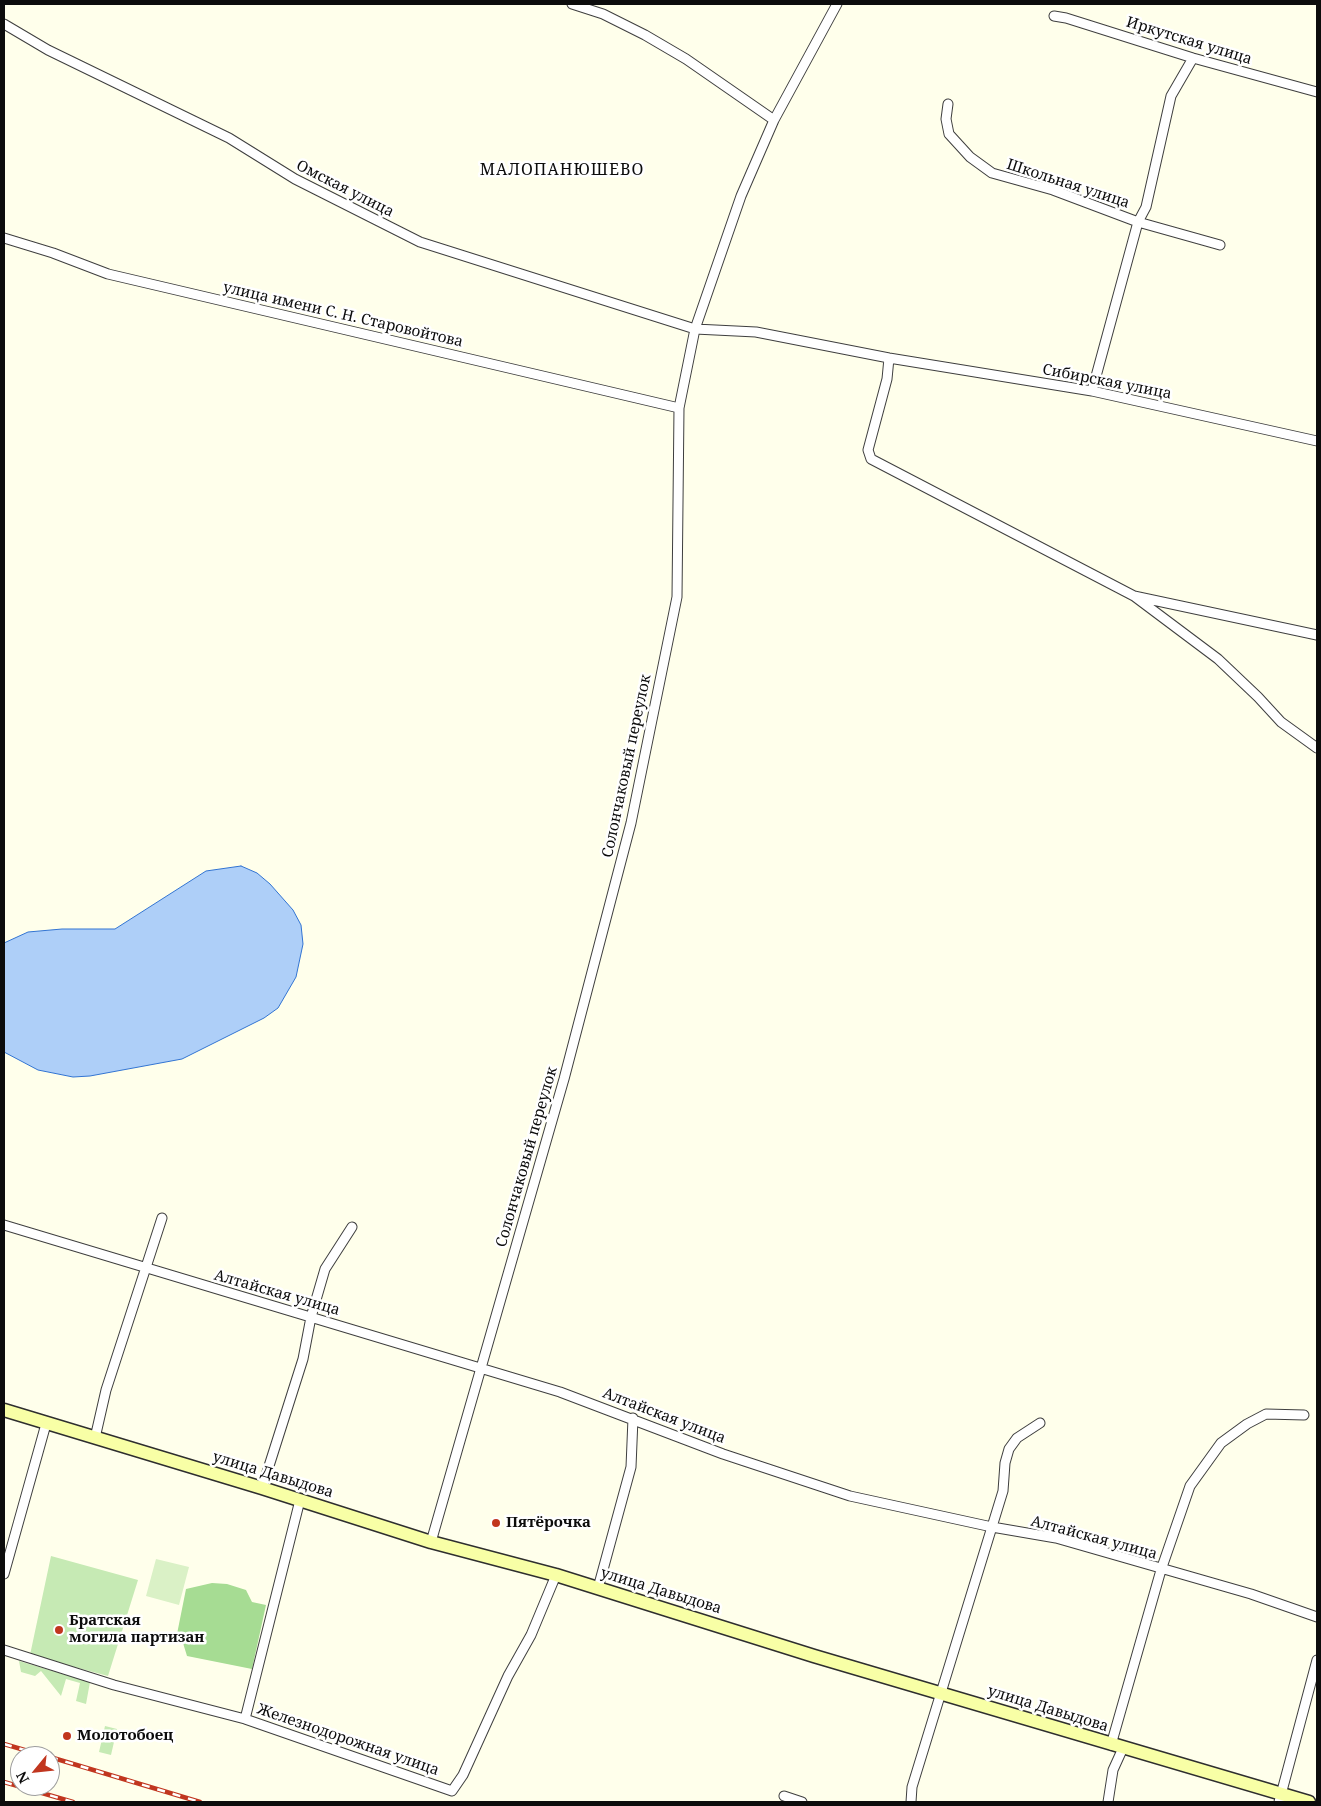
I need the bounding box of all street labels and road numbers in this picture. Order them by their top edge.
street label: Иркутская улица [1124,13,1254,69]
street label: Школьная улица [1004,156,1132,212]
street label: Омская улица [293,157,397,221]
street label: улица имени С. Н. Старовойтова [221,279,465,351]
street label: Сибирская улица [1041,361,1173,403]
street label: Солончаковый переулок [599,673,655,859]
street label: Солончаковый переулок [493,1065,561,1249]
street label: Алтайская улица [212,1266,342,1320]
street label: Алтайская улица [600,1384,728,1448]
street label: улица Давыдова [210,1448,336,1502]
street label: Алтайская улица [1029,1512,1159,1564]
street label: улица Давыдова [598,1564,724,1618]
street label: улица Давыдова [985,1682,1111,1736]
street label: Железнодорожная улица [255,1700,441,1780]

